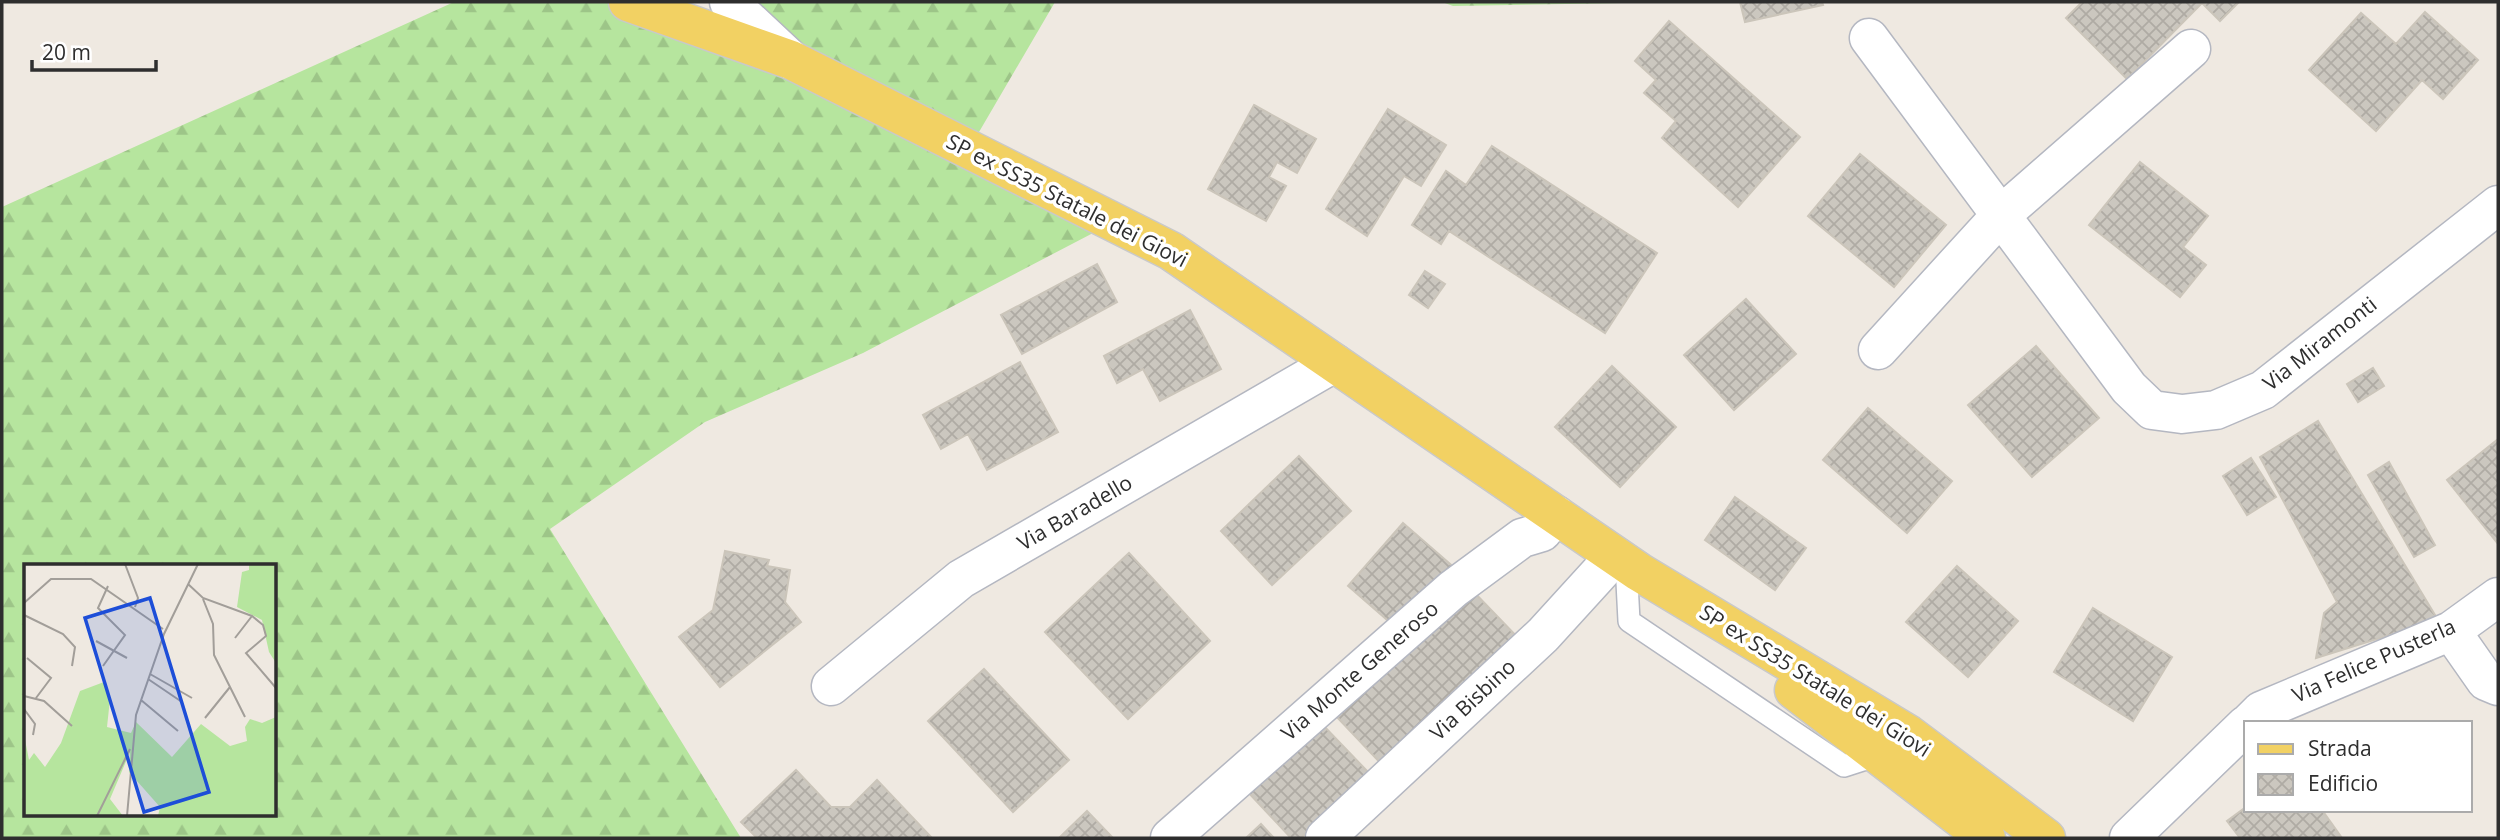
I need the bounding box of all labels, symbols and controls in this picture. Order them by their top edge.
scale bar [32,28,156,72]
text: 20 m [42,38,91,66]
street label: SP ex SS35 Statale dei Giovi [942,127,1193,273]
street label: Via Miramonti [2257,290,2382,396]
street label: Via Baradello [1012,468,1137,556]
inset map [24,564,276,816]
street label: Via Monte Generoso [1275,594,1444,746]
street label: SP ex SS35 Statale dei Giovi [1695,598,1936,763]
street label: Via Felice Pusterla [2288,612,2460,709]
street label: Via Bisbino [1423,652,1521,746]
legend [2244,721,2472,812]
text: Strada [2308,734,2372,762]
text: Edificio [2308,769,2378,797]

